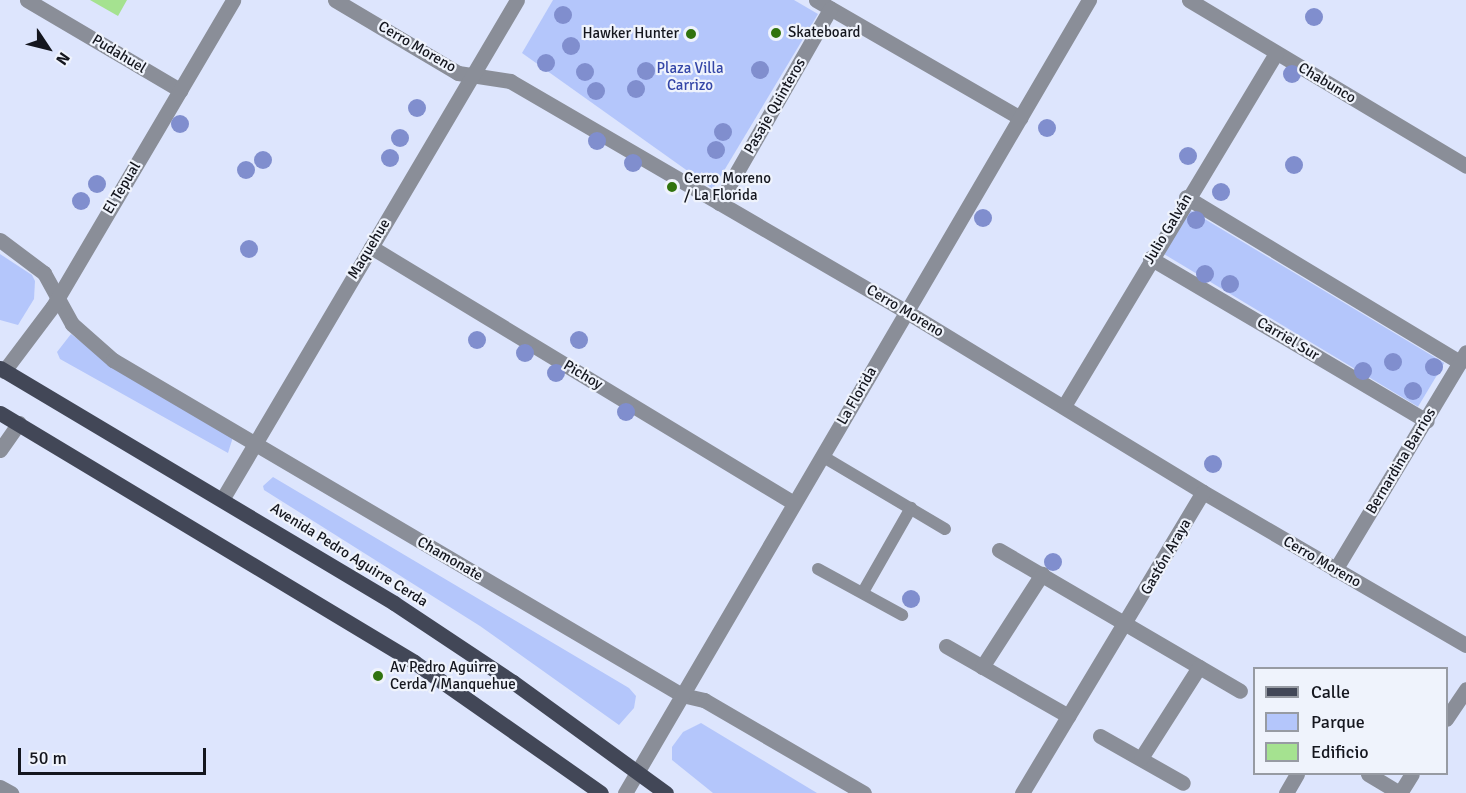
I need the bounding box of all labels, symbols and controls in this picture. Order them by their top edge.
street label: Cerro Moreno [375,17,459,77]
north arrow [18,18,78,78]
place label: Skateboard [788,24,861,42]
place label: Hawker Hunter [582,25,679,43]
marker: Skateboard [769,26,783,40]
marker: Hawker Hunter [684,27,698,41]
street label: Pudahuel [89,31,149,77]
text: N [51,48,74,69]
street label: Pasaje Quinteros [740,55,810,157]
park label: Plaza Villa Carrizo [656,59,724,94]
street label: Chabunco [1295,59,1359,107]
street label: El Tepual [99,159,145,217]
place label: Cerro Moreno / La Florida [684,169,771,204]
marker: Cerro Moreno / La Florida [665,180,679,194]
street label: Julio Galván [1140,191,1196,267]
street label: Maquehue [344,216,394,282]
street label: Cerro Moreno [863,281,947,341]
street label: Carriel Sur [1254,313,1322,365]
street label: Pichoy [560,356,606,394]
street label: La Florida [833,364,881,428]
street label: Bernardina Barrios [1362,405,1440,517]
street label: Avenida Pedro Aguirre Cerda [267,499,431,611]
street label: Gastón Araya [1137,516,1195,598]
street label: Cerro Moreno [1280,532,1364,592]
street label: Chamonate [414,533,486,585]
place label: Av Pedro Aguirre Cerda / Manquehue [390,658,516,693]
legend [1253,667,1448,775]
marker: Av Pedro Aguirre Cerda / Manquehue [371,669,385,683]
text: Calle [1311,681,1350,703]
text: Parque [1311,711,1365,733]
scale bar [21,736,208,774]
text: Edificio [1311,741,1369,763]
text: 50 m [29,747,67,769]

